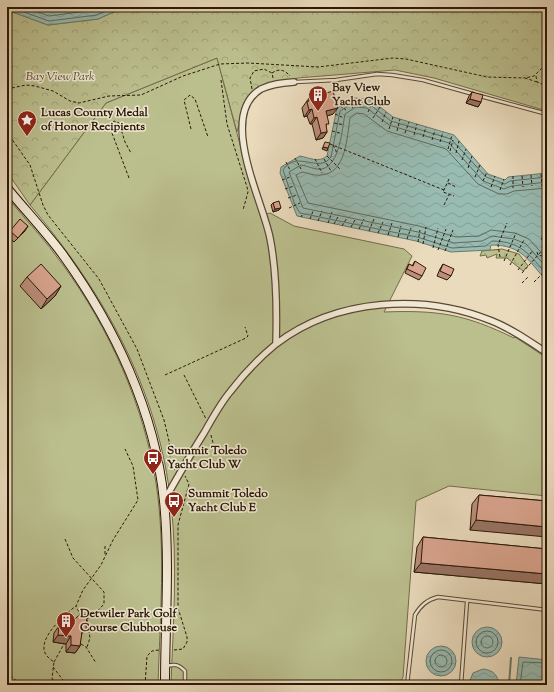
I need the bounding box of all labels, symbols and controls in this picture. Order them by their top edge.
park label: Bay View Park [26,68,95,86]
place label: Bay View Yacht Club [331,79,391,111]
building icon: Bay View Yacht Club [307,84,329,112]
place label: Lucas County Medal of Honor Recipients [40,104,149,136]
place icon: Lucas County Medal of Honor Recipients [16,109,38,137]
place label: Summit Toledo Yacht Club W [166,442,247,474]
bus stop icon: Summit Toledo Yacht Club W [142,447,164,475]
place label: Summit Toledo Yacht Club E [187,485,268,517]
bus stop icon: Summit Toledo Yacht Club E [163,490,185,518]
place label: Detwiler Park Golf Course Clubhouse [79,605,178,637]
building icon: Detwiler Park Golf Course Clubhouse [55,610,77,638]

